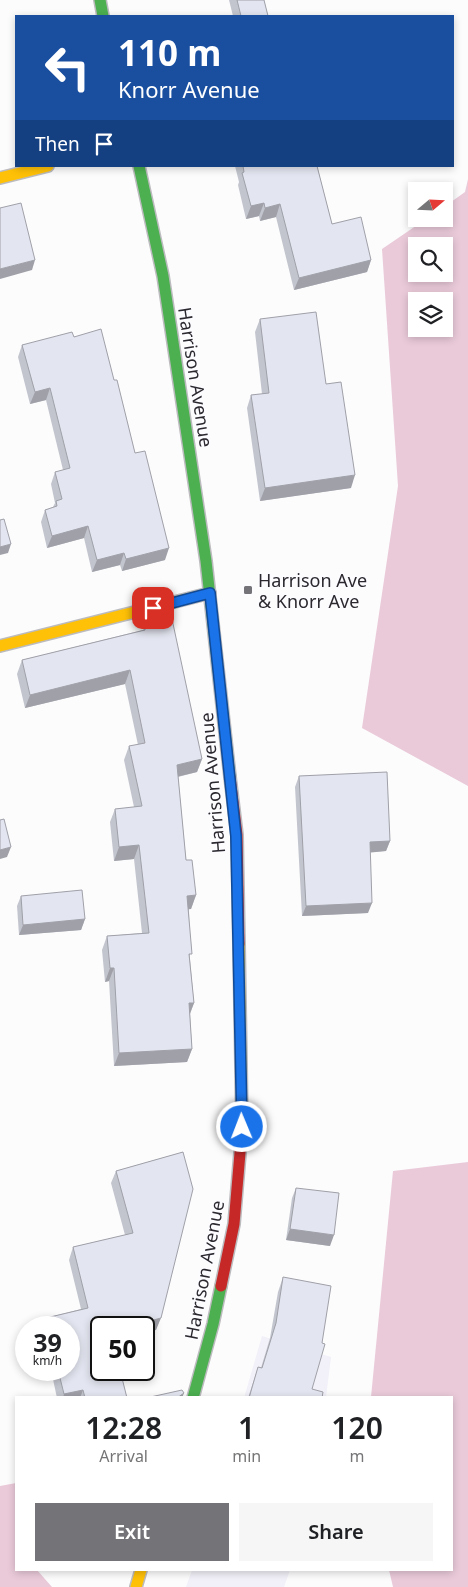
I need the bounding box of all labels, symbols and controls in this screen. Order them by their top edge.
text: 110 m [118,29,221,76]
icon: left [35,35,100,100]
text: Knorr Avenue [118,74,260,104]
icon: arrive [90,130,118,158]
text: Then [35,131,80,157]
north arrow [408,182,452,228]
map controls [408,182,453,337]
button: search [408,237,453,282]
button: layers [408,292,453,337]
street label: Harrison Avenue [173,305,219,449]
place label: Harrison Ave & Knorr Ave [258,568,367,613]
marker: Harrison Ave & Knorr Ave [242,584,254,596]
pin [132,587,174,629]
icon: arrive [139,594,167,622]
street label: Harrison Avenue [194,711,230,855]
position arrow [215,1100,267,1152]
street label: Harrison Avenue [179,1198,229,1342]
speed limit sign: 50 [90,1316,155,1381]
text: 39 [33,1325,62,1359]
text: km/h [33,1352,62,1369]
text: 12:28 [85,1407,162,1448]
text: 1 [238,1407,255,1448]
text: 120 [331,1407,383,1448]
text: Arrival [99,1445,148,1467]
text: min [232,1445,261,1467]
text: m [350,1445,365,1467]
button: Exit [35,1503,229,1561]
button: Share [239,1503,433,1561]

